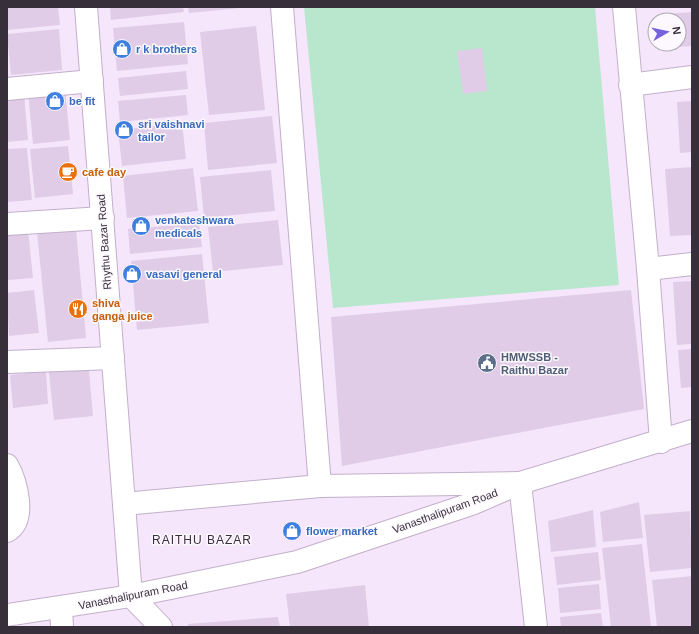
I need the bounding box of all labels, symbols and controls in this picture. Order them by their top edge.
north arrow [647,12,687,52]
text: N [670,26,683,35]
shop icon: r k brothers [111,38,133,60]
place label: r k brothers [136,43,197,55]
shop icon: be fit [44,90,66,112]
place label: be fit [69,95,96,107]
place label: sri vaishnavi tailor [138,118,205,143]
shop icon: sri vaishnavi tailor [113,119,135,141]
cafe icon: cafe day [57,161,79,183]
place label: cafe day [82,166,127,178]
street label: Rhythu Bazar Road [95,194,113,290]
place label: venkateshwara medicals [155,214,235,239]
shop icon: venkateshwara medicals [130,215,152,237]
shop icon: vasavi general [121,263,143,285]
place label: vasavi general [146,268,222,280]
place label: shiva ganga juice [92,297,153,322]
restaurant icon: shiva ganga juice [67,298,89,320]
place label: HMWSSB - Raithu Bazar [501,351,569,376]
public building icon: HMWSSB - Raithu Bazar [476,352,498,374]
street label: Vanasthalipuram Road [391,486,499,536]
shop icon: flower market [281,520,303,542]
place label: flower market [306,525,378,537]
district label: RAITHU BAZAR [152,533,252,547]
street label: Vanasthalipuram Road [77,579,189,611]

